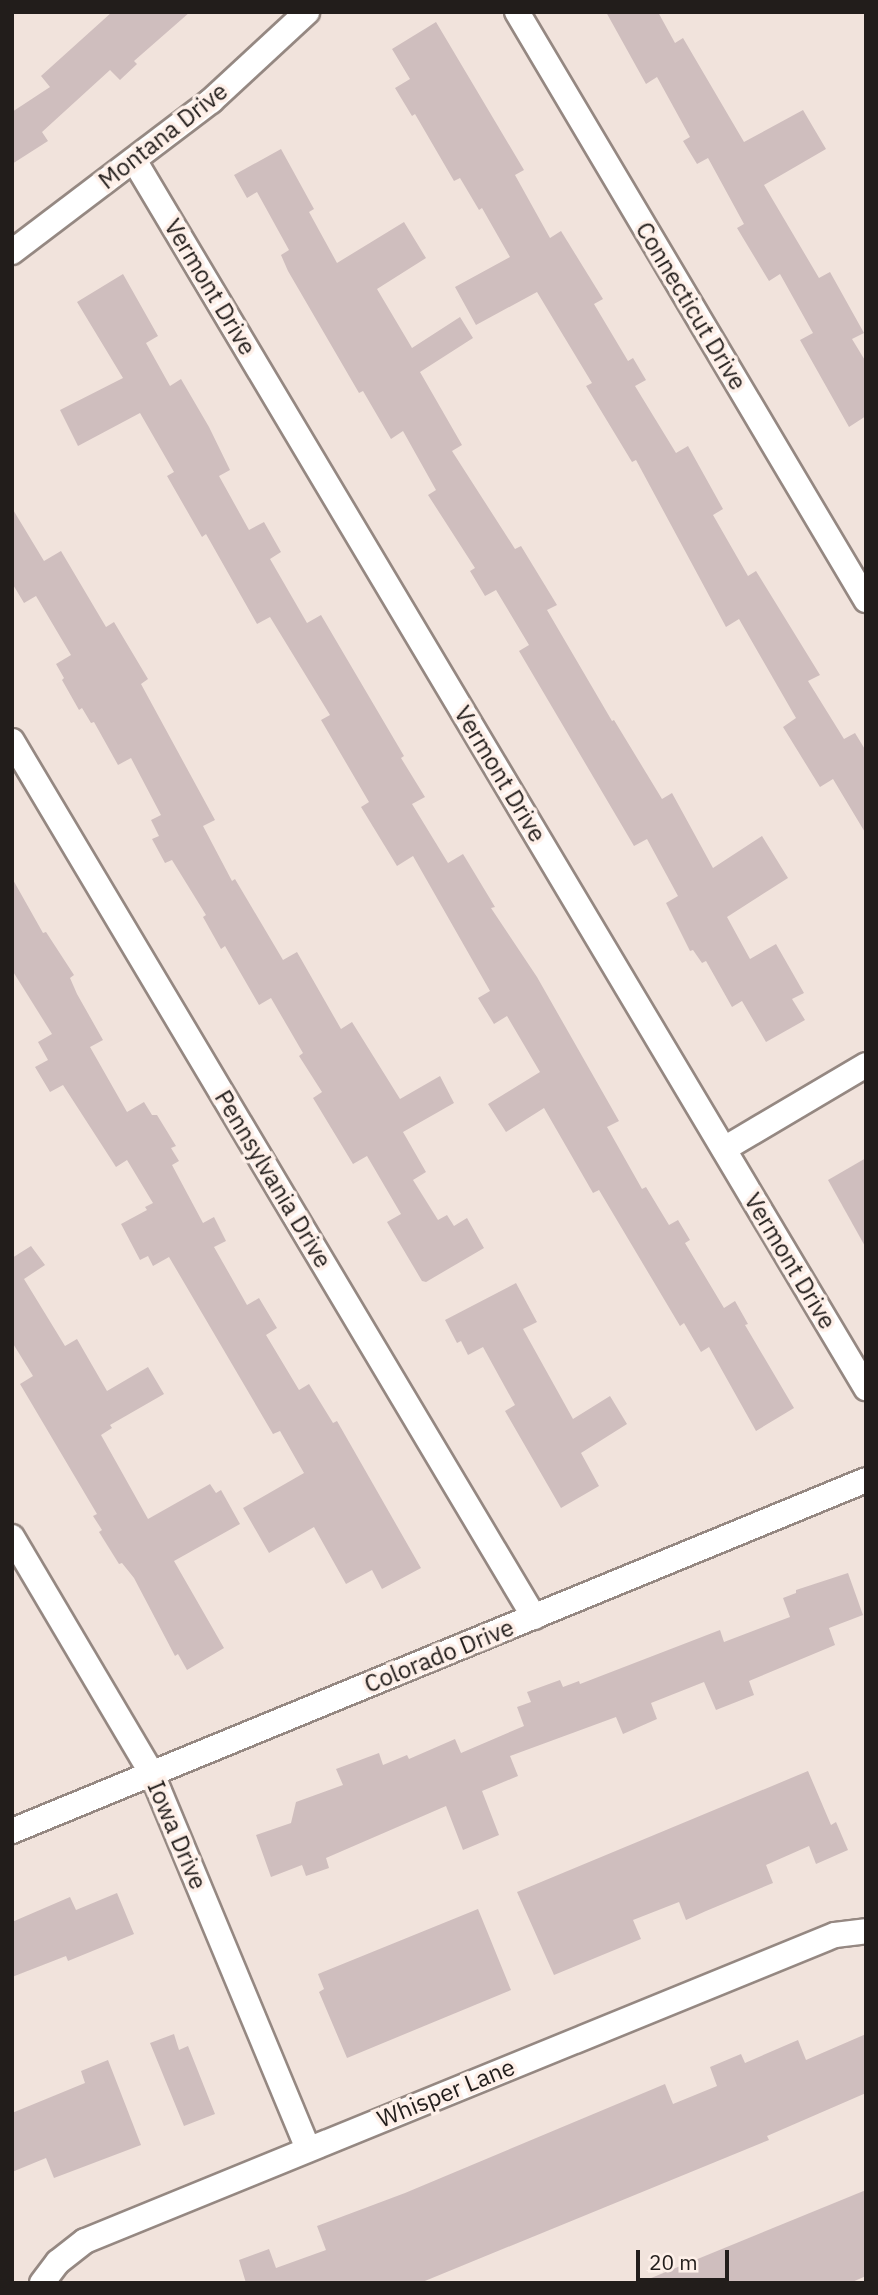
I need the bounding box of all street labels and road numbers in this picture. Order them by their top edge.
street label: Montana Drive [93,77,233,195]
street label: Vermont Drive [158,214,262,360]
street label: Connecticut Drive [630,217,752,395]
street label: Vermont Drive [448,701,552,847]
street label: Pennsylvania Drive [209,1085,337,1273]
street label: Vermont Drive [738,1188,842,1334]
street label: Colorado Drive [360,1613,518,1699]
street label: Iowa Drive [141,1776,213,1894]
street label: Whisper Lane [373,2052,519,2134]

